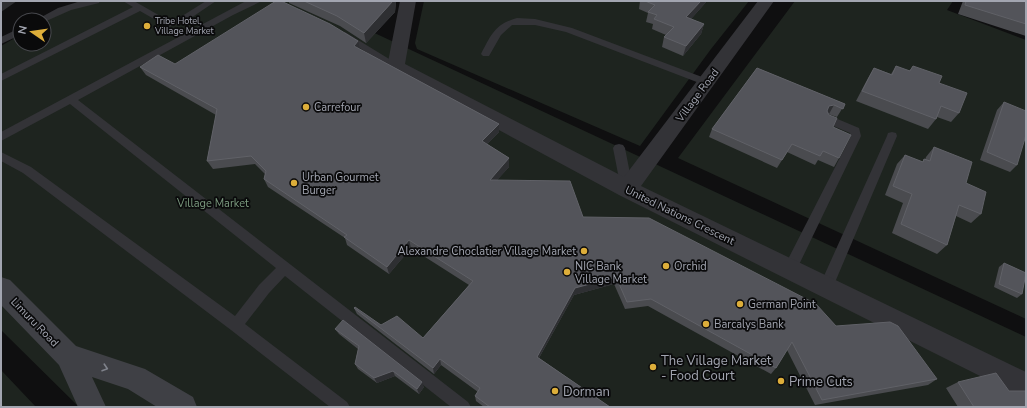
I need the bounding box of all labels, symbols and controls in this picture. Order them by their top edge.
north arrow [12,12,52,52]
place label: Tribe Hotel, Village Market [154,15,215,37]
marker: Tribe Hotel, Village Market [142,21,152,31]
text: N [15,24,31,36]
street label: Village Road [672,66,722,126]
place label: Carrefour [314,100,361,115]
marker: Carrefour [301,102,311,112]
place label: Urban Gourmet Burger [302,170,379,198]
marker: Urban Gourmet Burger [289,178,299,188]
street label: United Nations Crescent [623,182,737,249]
park label: Village Market [176,196,249,211]
place label: Alexandre Choclatier Village Market [397,244,576,259]
marker: Alexandre Choclatier Village Market [579,246,589,256]
place label: NIC Bank Village Market [574,259,647,287]
place label: Orchid [674,259,707,274]
marker: Orchid [661,261,671,271]
marker: NIC Bank Village Market [562,267,572,277]
street label: Limuru Road [7,295,62,350]
place label: German Point [748,297,816,312]
marker: German Point [735,299,745,309]
place label: Barcalys Bank [714,317,784,332]
marker: Barcalys Bank [701,319,711,329]
place label: The Village Market - Food Court [661,352,772,385]
marker: The Village Market - Food Court [648,362,658,372]
one-way arrow [102,364,109,372]
place label: Prime Cuts [789,373,853,391]
marker: Prime Cuts [776,376,786,386]
place label: Dorman [563,383,610,401]
marker: Dorman [550,386,560,396]

